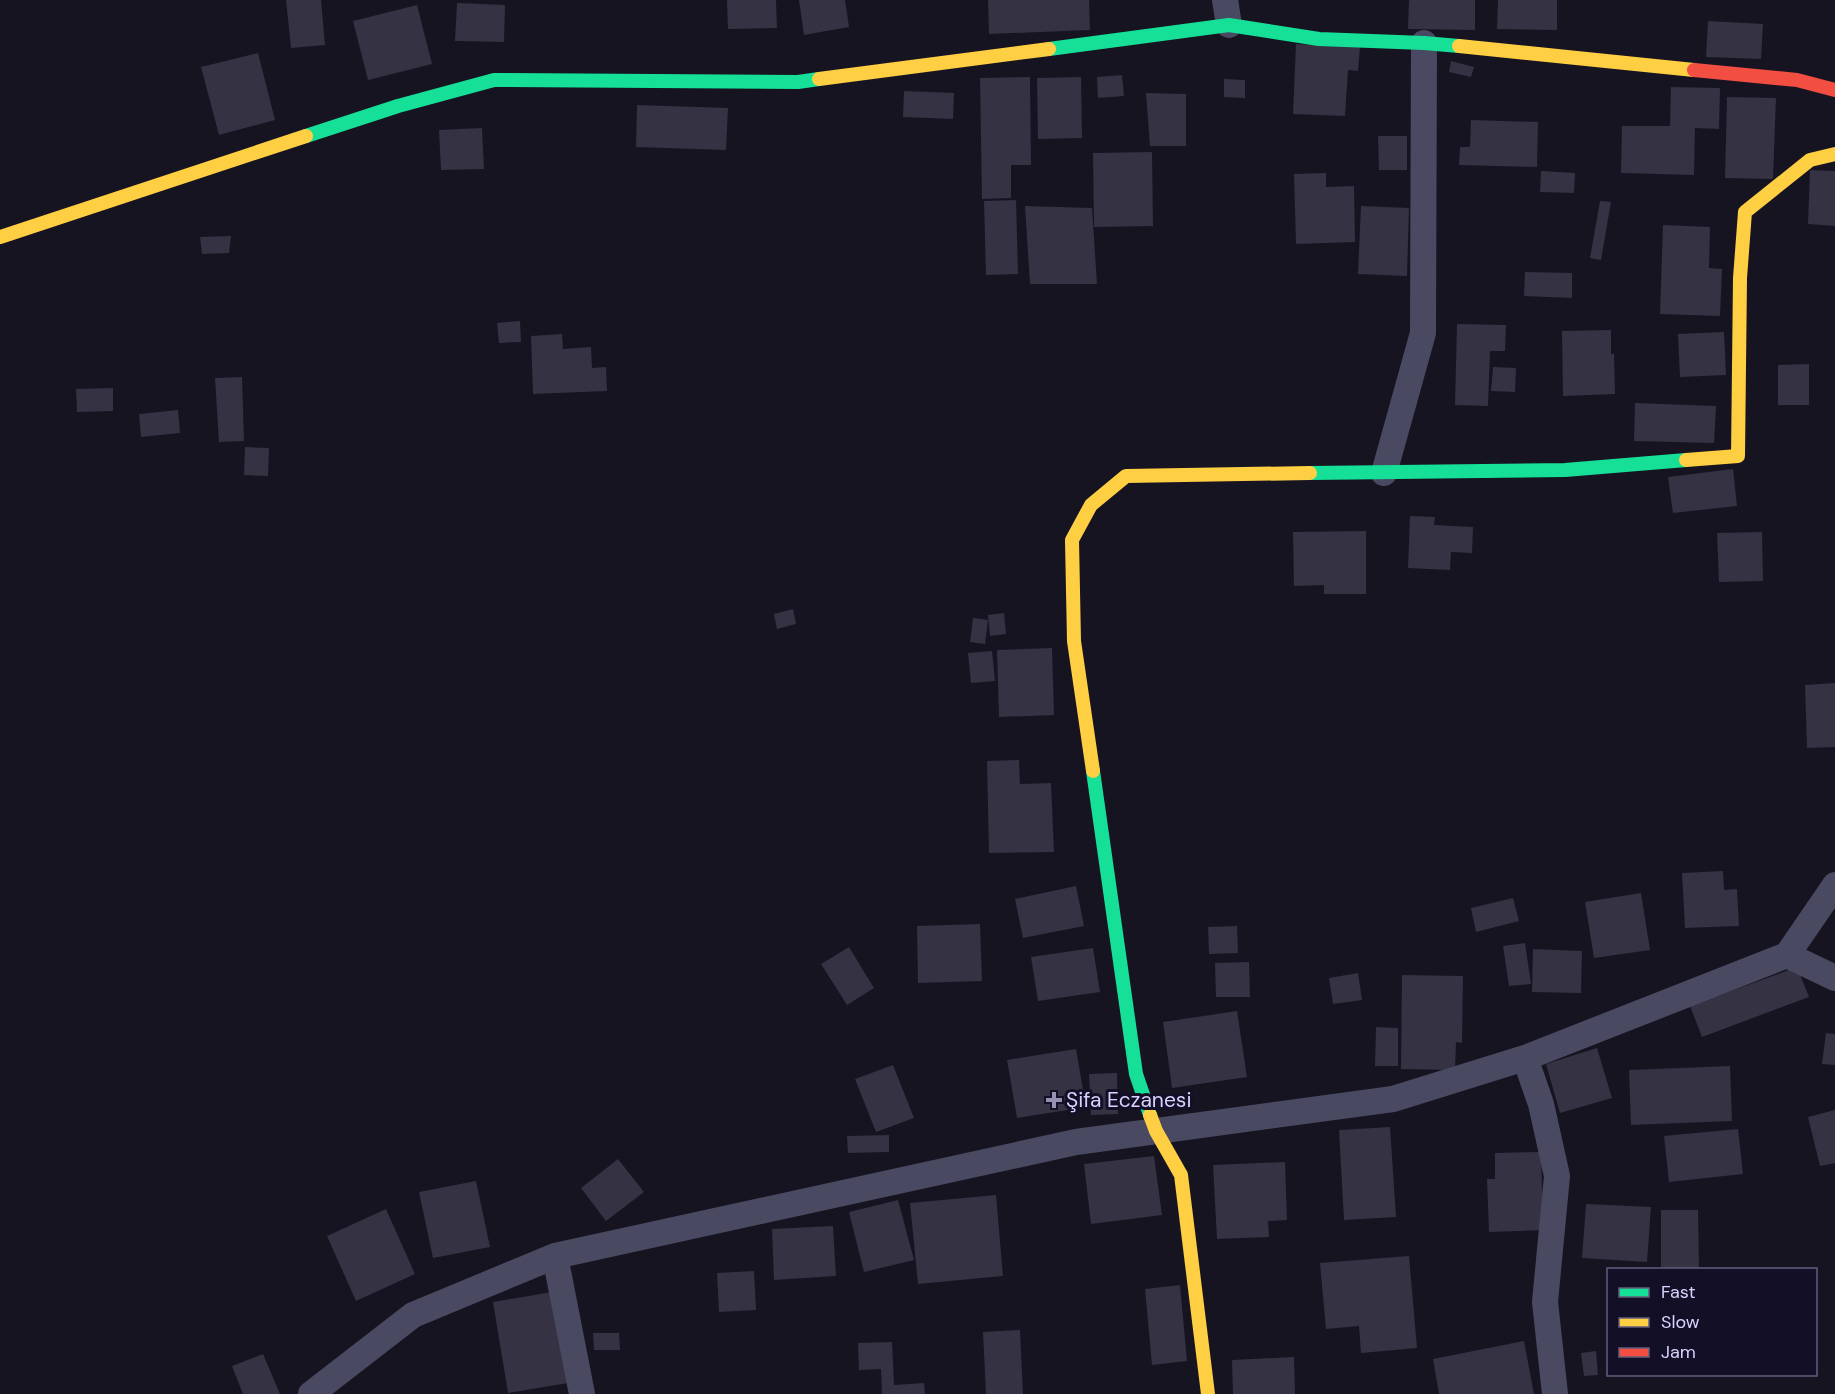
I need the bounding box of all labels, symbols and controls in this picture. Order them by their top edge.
place label: Şifa Eczanesi [1066,1086,1191,1114]
marker: Şifa Eczanesi [1047,1093,1061,1107]
legend [1607,1268,1817,1376]
text: Fast [1661,1280,1696,1304]
text: Slow [1661,1310,1700,1334]
text: Jam [1661,1340,1696,1364]

